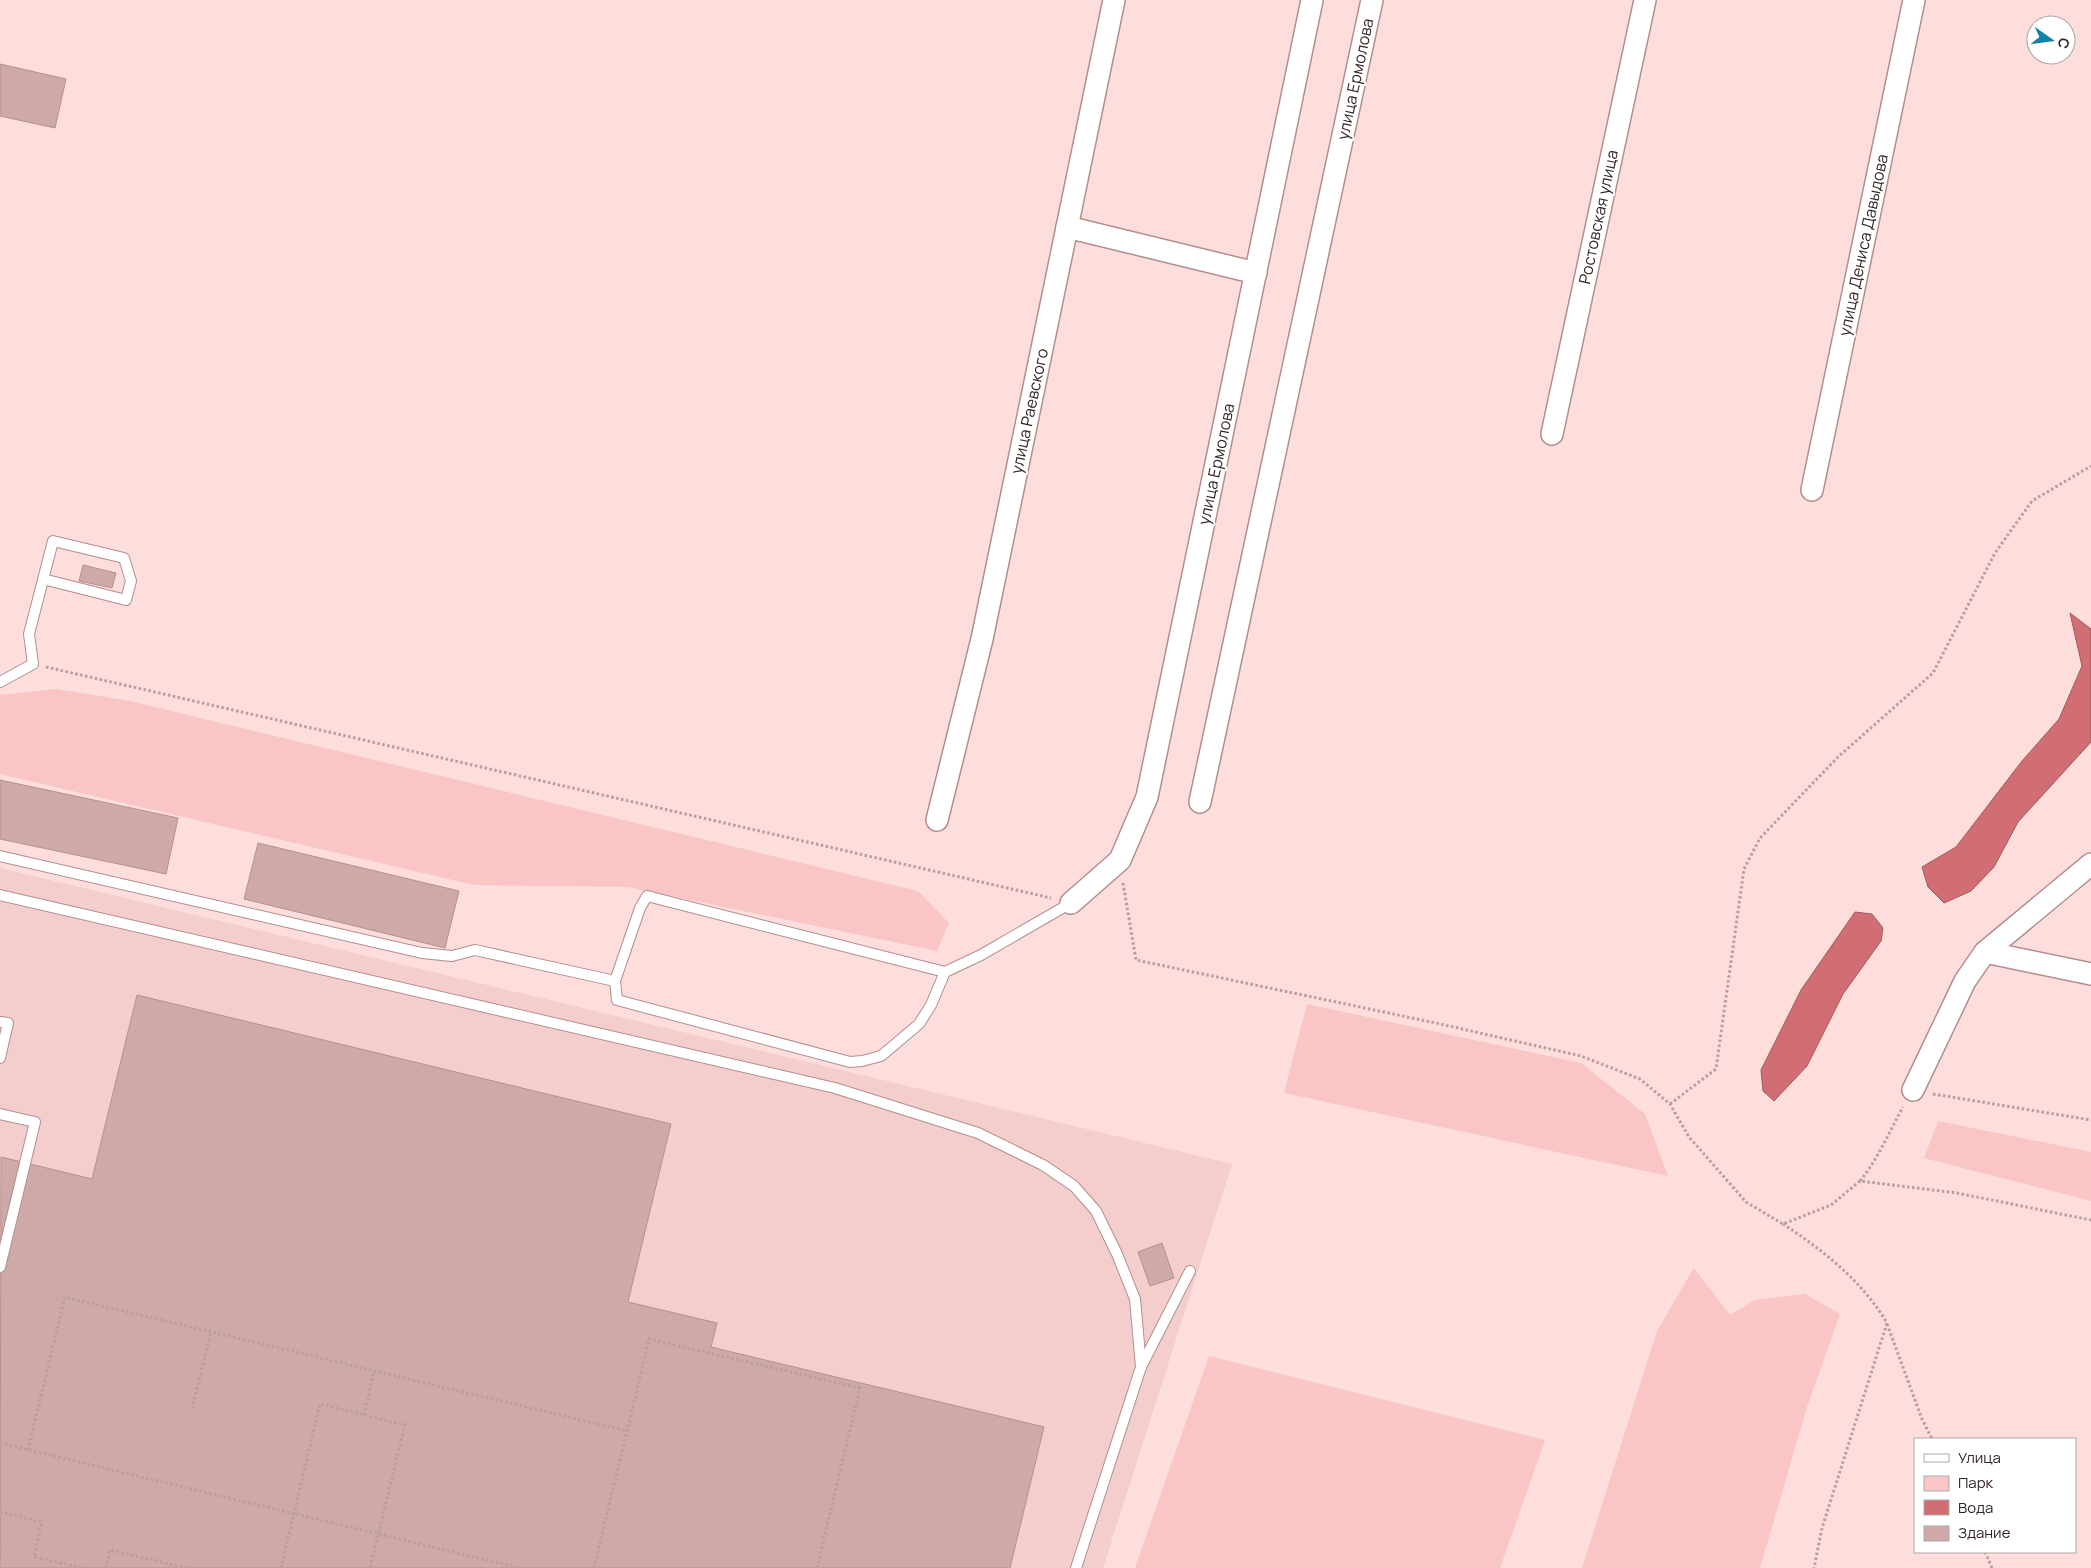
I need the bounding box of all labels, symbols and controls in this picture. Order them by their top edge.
north arrow [2026,15,2076,65]
street label: улица Ермолова [1331,16,1379,142]
text: С [2054,36,2075,51]
street label: Ростовская улица [1573,148,1623,286]
street label: улица Дениса Давыдова [1833,152,1893,338]
street label: улица Раевского [1005,346,1053,476]
street label: улица Ермолова [1192,401,1240,527]
legend [1914,1438,2076,1553]
text: Улица [1958,1447,2001,1468]
text: Парк [1958,1472,1994,1493]
text: Вода [1958,1497,1993,1518]
text: Здание [1958,1522,2011,1543]

